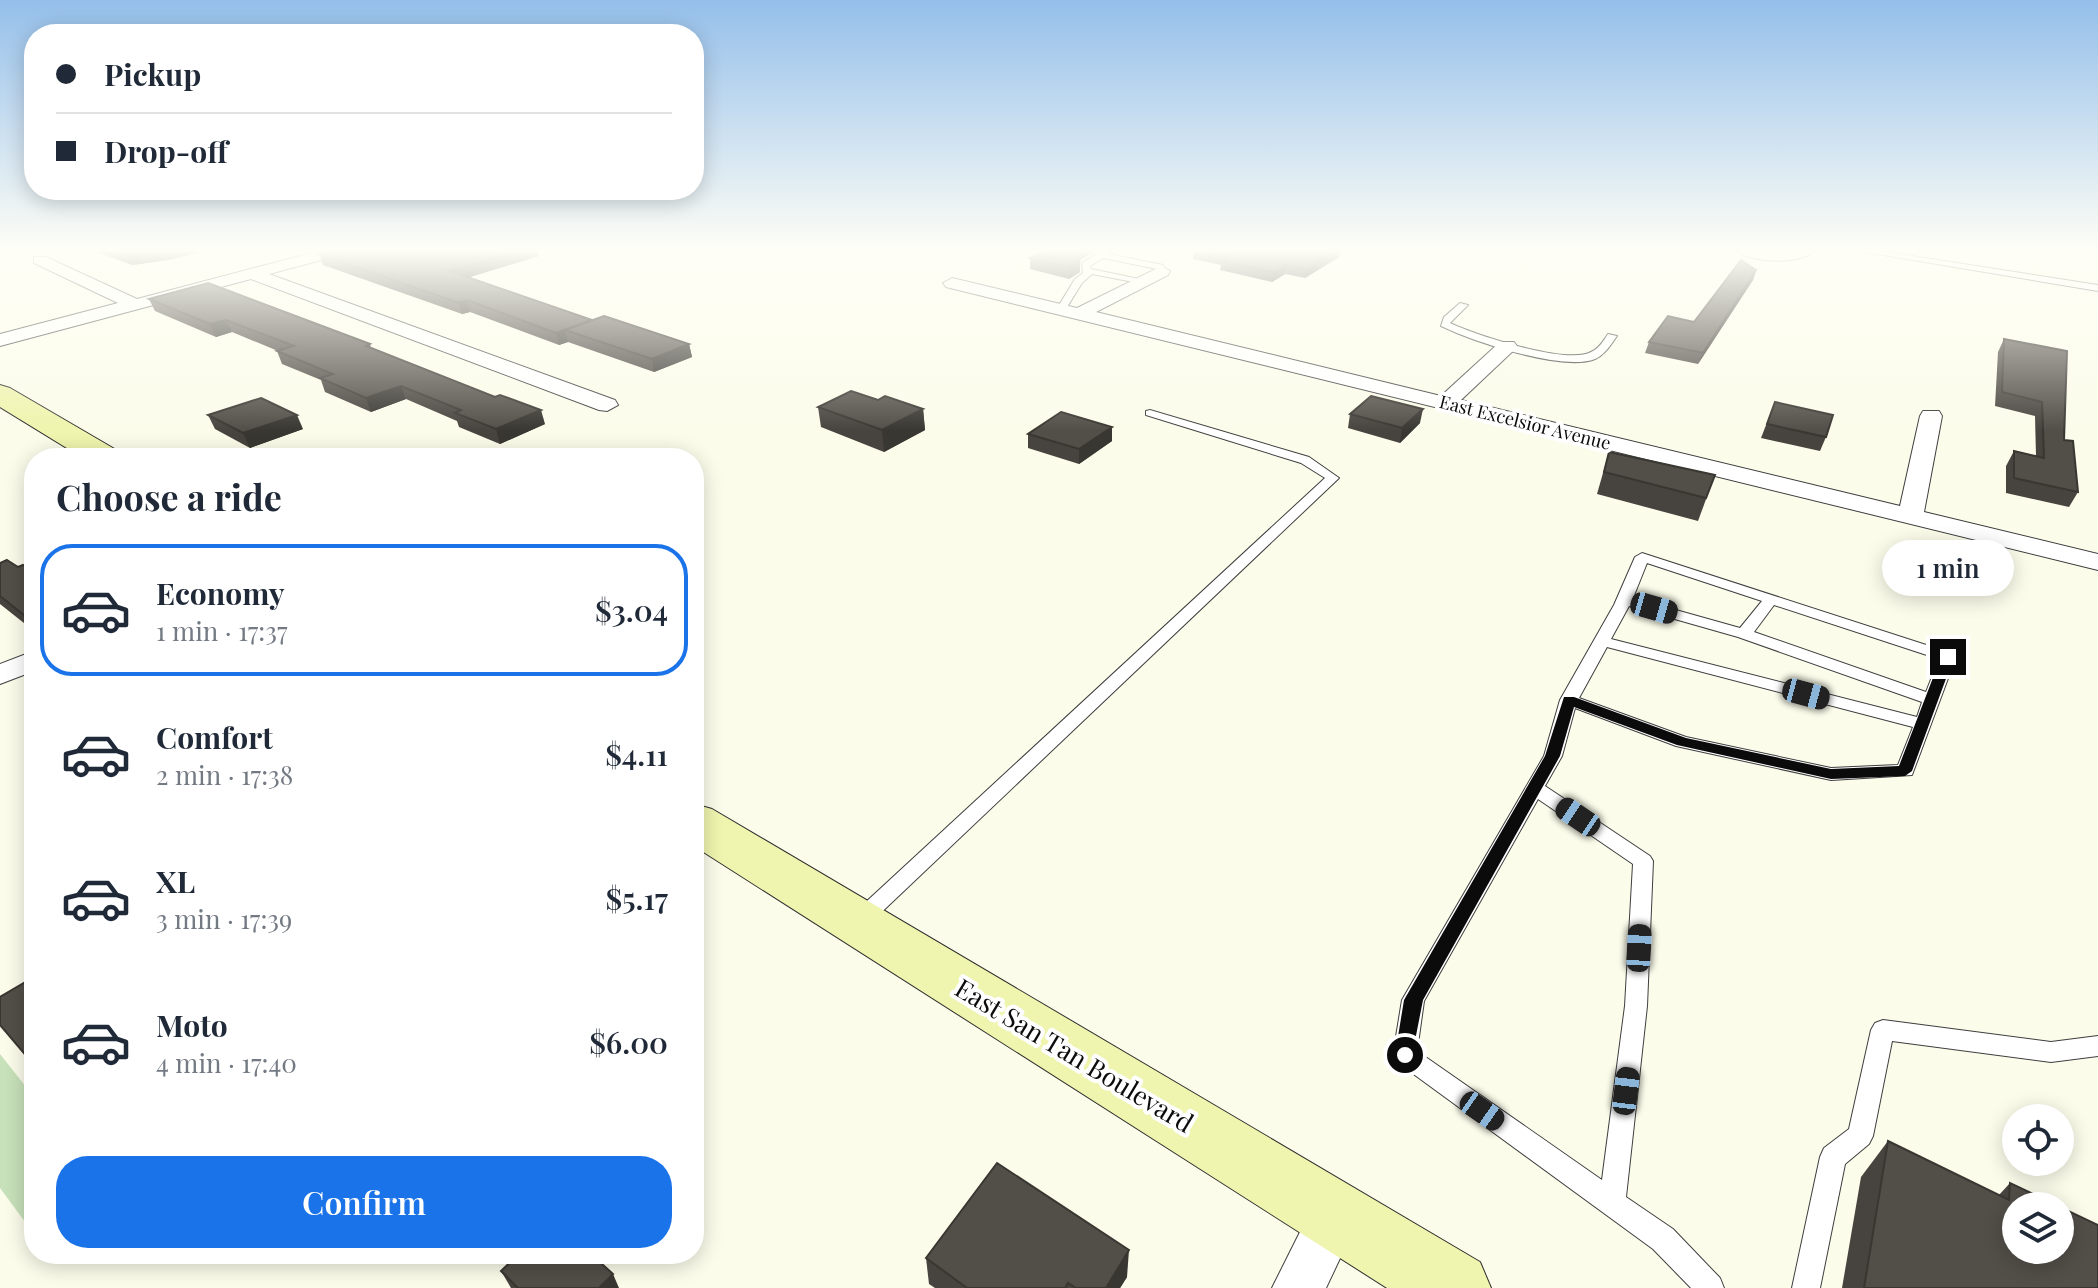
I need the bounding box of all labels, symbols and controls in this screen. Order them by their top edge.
text: Pickup [104,54,201,94]
text: Drop-off [104,131,228,171]
street label: East Excelsior Avenue [1437,389,1613,455]
text: Choose a ride [56,472,282,520]
callout: 1 min [1882,541,2014,597]
text: 1 min [1916,550,1980,585]
text: Economy [156,573,285,613]
icon: car [60,574,132,646]
text: $3.04 [595,590,668,630]
car [1628,590,1680,626]
text: 1 min · 17:37 [156,613,288,648]
route end [1930,639,1966,675]
car [1780,676,1832,712]
text: Comfort [156,717,273,757]
icon: car [60,718,132,790]
text: $4.11 [605,734,668,774]
text: 2 min · 17:38 [156,757,293,792]
car [1551,794,1605,840]
text: XL [156,861,195,901]
icon: car [60,862,132,934]
text: $5.17 [605,878,668,918]
text: 3 min · 17:39 [156,901,292,936]
car [1626,923,1652,973]
street label: East San Tan Boulevard [949,970,1200,1140]
text: Moto [156,1005,228,1045]
icon: car [60,1006,132,1078]
text: $6.00 [589,1022,668,1062]
route start [1387,1037,1423,1073]
text: 4 min · 17:40 [156,1045,297,1080]
car [1611,1066,1641,1116]
car [1455,1087,1509,1135]
map controls [2002,1104,2074,1264]
button: locate [2002,1104,2074,1176]
button: Confirm [56,1156,672,1248]
button: layers [2002,1192,2074,1264]

